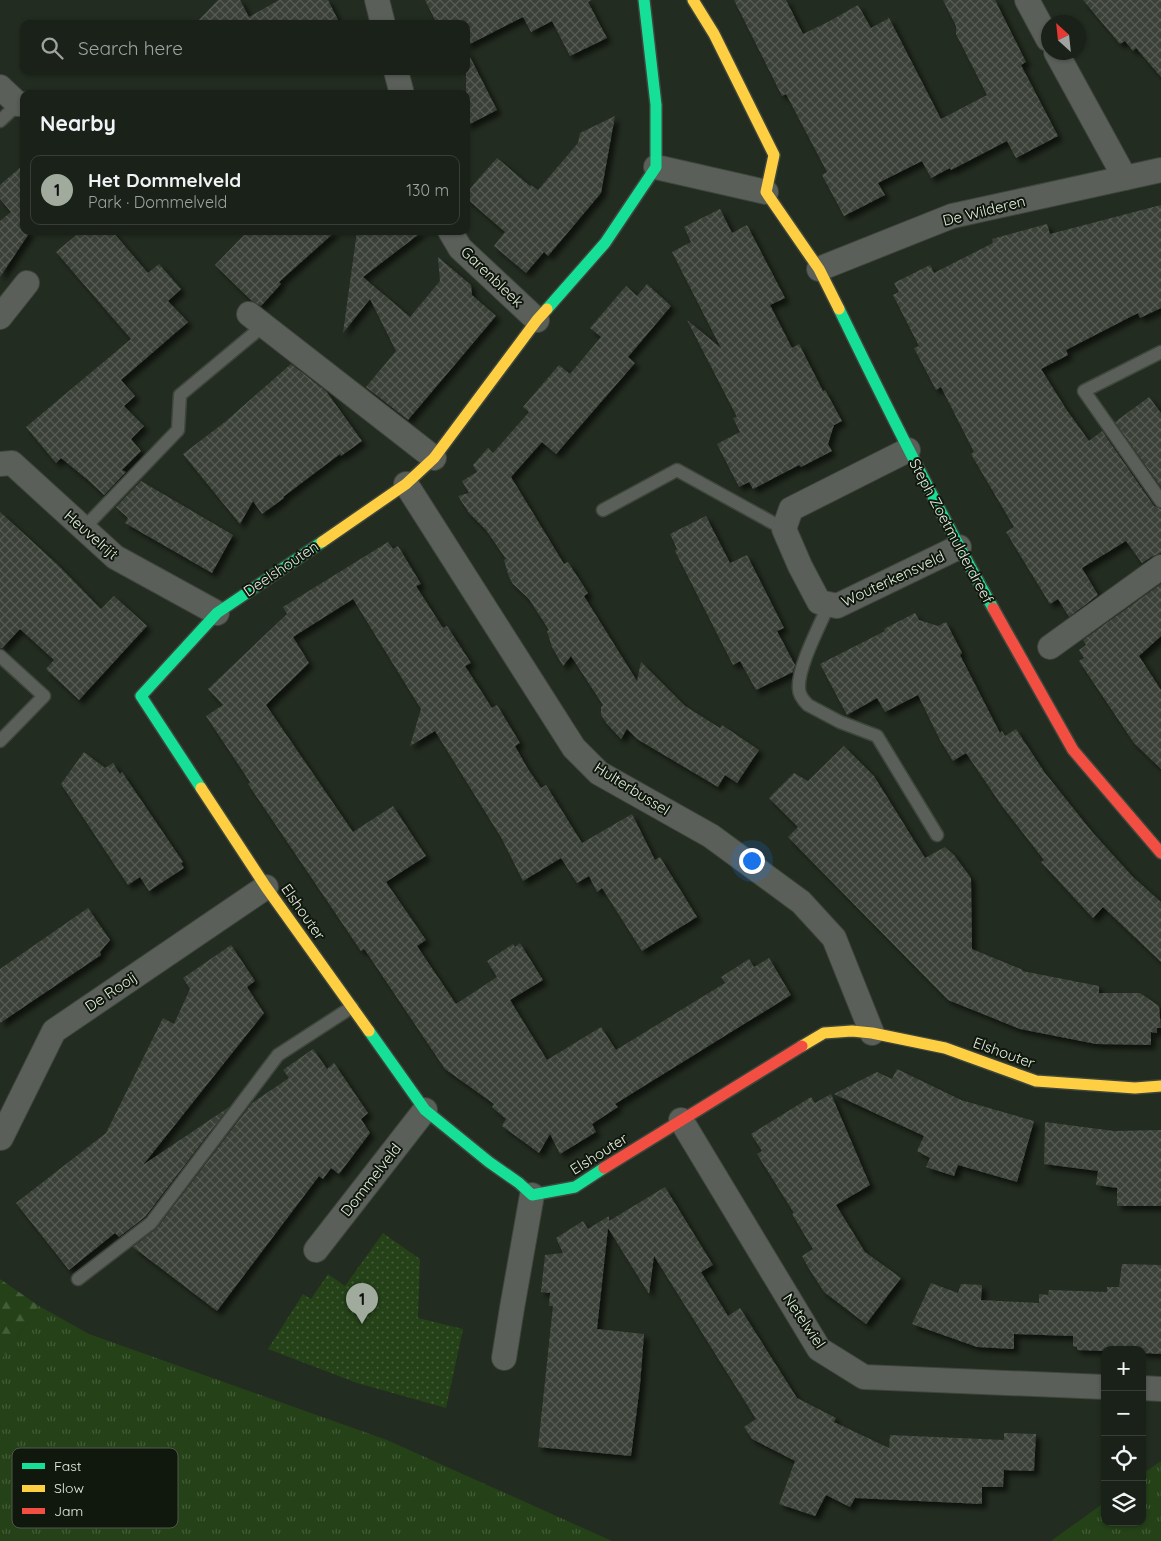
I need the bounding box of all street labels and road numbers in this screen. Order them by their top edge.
street label: De Wilderen [941,191,1027,230]
street label: Garenbleek [457,242,528,311]
street label: Steph Zoetmulderdreef [905,455,998,607]
street label: Heuvelrijt [60,506,122,563]
street label: Deelshouten [240,536,322,601]
street label: Wouterkensveld [838,546,947,611]
street label: Hulterbussel [591,758,674,819]
street label: Elshouter [277,880,330,944]
street label: De Rooij [81,967,140,1016]
street label: Elshouter [971,1033,1038,1073]
street label: Elshouter [566,1128,631,1179]
street label: Dommelveld [336,1139,405,1220]
street label: Netelwiel [779,1289,830,1352]

